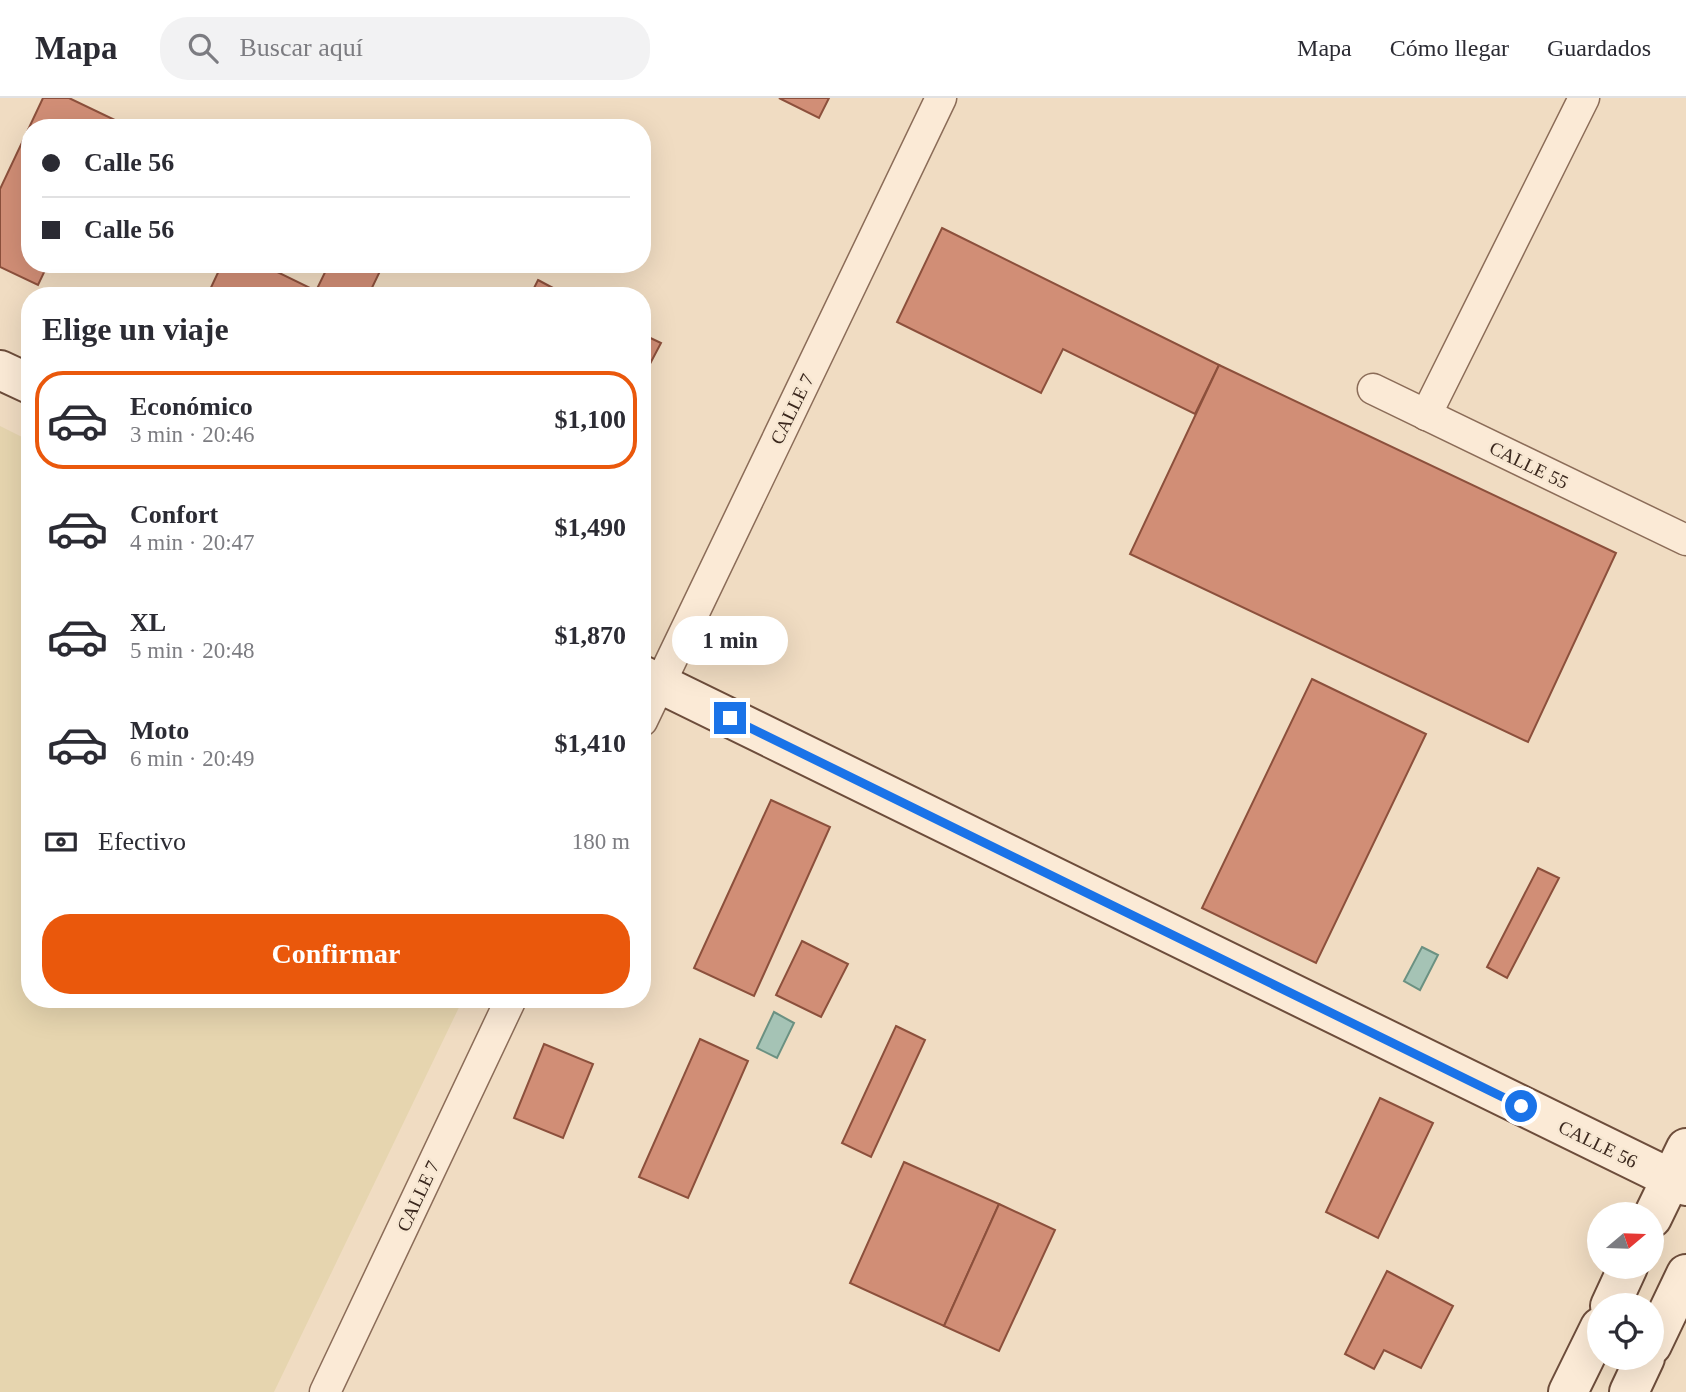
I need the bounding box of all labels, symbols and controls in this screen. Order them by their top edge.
search box [160,17,650,80]
icon: search [184,29,222,67]
text: Mapa [35,30,118,66]
text: Buscar aquí [240,33,363,62]
text: Mapa [1297,35,1352,61]
text: Cómo llegar [1390,35,1509,61]
text: Guardados [1547,35,1651,61]
text: Calle 56 [84,148,174,177]
text: Calle 56 [84,215,174,244]
text: Elige un viaje [42,311,229,347]
street label: CALLE 7 [766,370,818,448]
icon: car [46,389,109,452]
text: Económico [130,392,253,421]
text: $1,100 [555,405,626,434]
text: 3 min · 20:46 [130,422,255,447]
street label: CALLE 55 [1486,437,1572,493]
icon: car [46,497,109,560]
text: Confort [130,500,218,529]
text: $1,490 [555,513,626,542]
text: 4 min · 20:47 [130,530,255,555]
icon: car [46,605,109,668]
text: XL [130,608,166,637]
callout: 1 min [672,616,788,666]
text: $1,870 [555,621,626,650]
text: 1 min [702,628,758,653]
text: 5 min · 20:48 [130,638,255,663]
route end [714,702,746,734]
icon: car [46,713,109,776]
text: Moto [130,716,189,745]
text: $1,410 [555,729,626,758]
text: 6 min · 20:49 [130,746,255,771]
icon: cash [42,823,80,861]
text: Efectivo [98,827,186,856]
text: 180 m [572,829,630,854]
button: Confirmar [42,914,630,994]
route start [1505,1090,1537,1122]
street label: CALLE 56 [1555,1116,1641,1172]
street label: CALLE 7 [393,1157,443,1235]
north arrow [1587,1202,1664,1279]
map controls [1587,1202,1664,1370]
button: locate [1587,1293,1664,1370]

